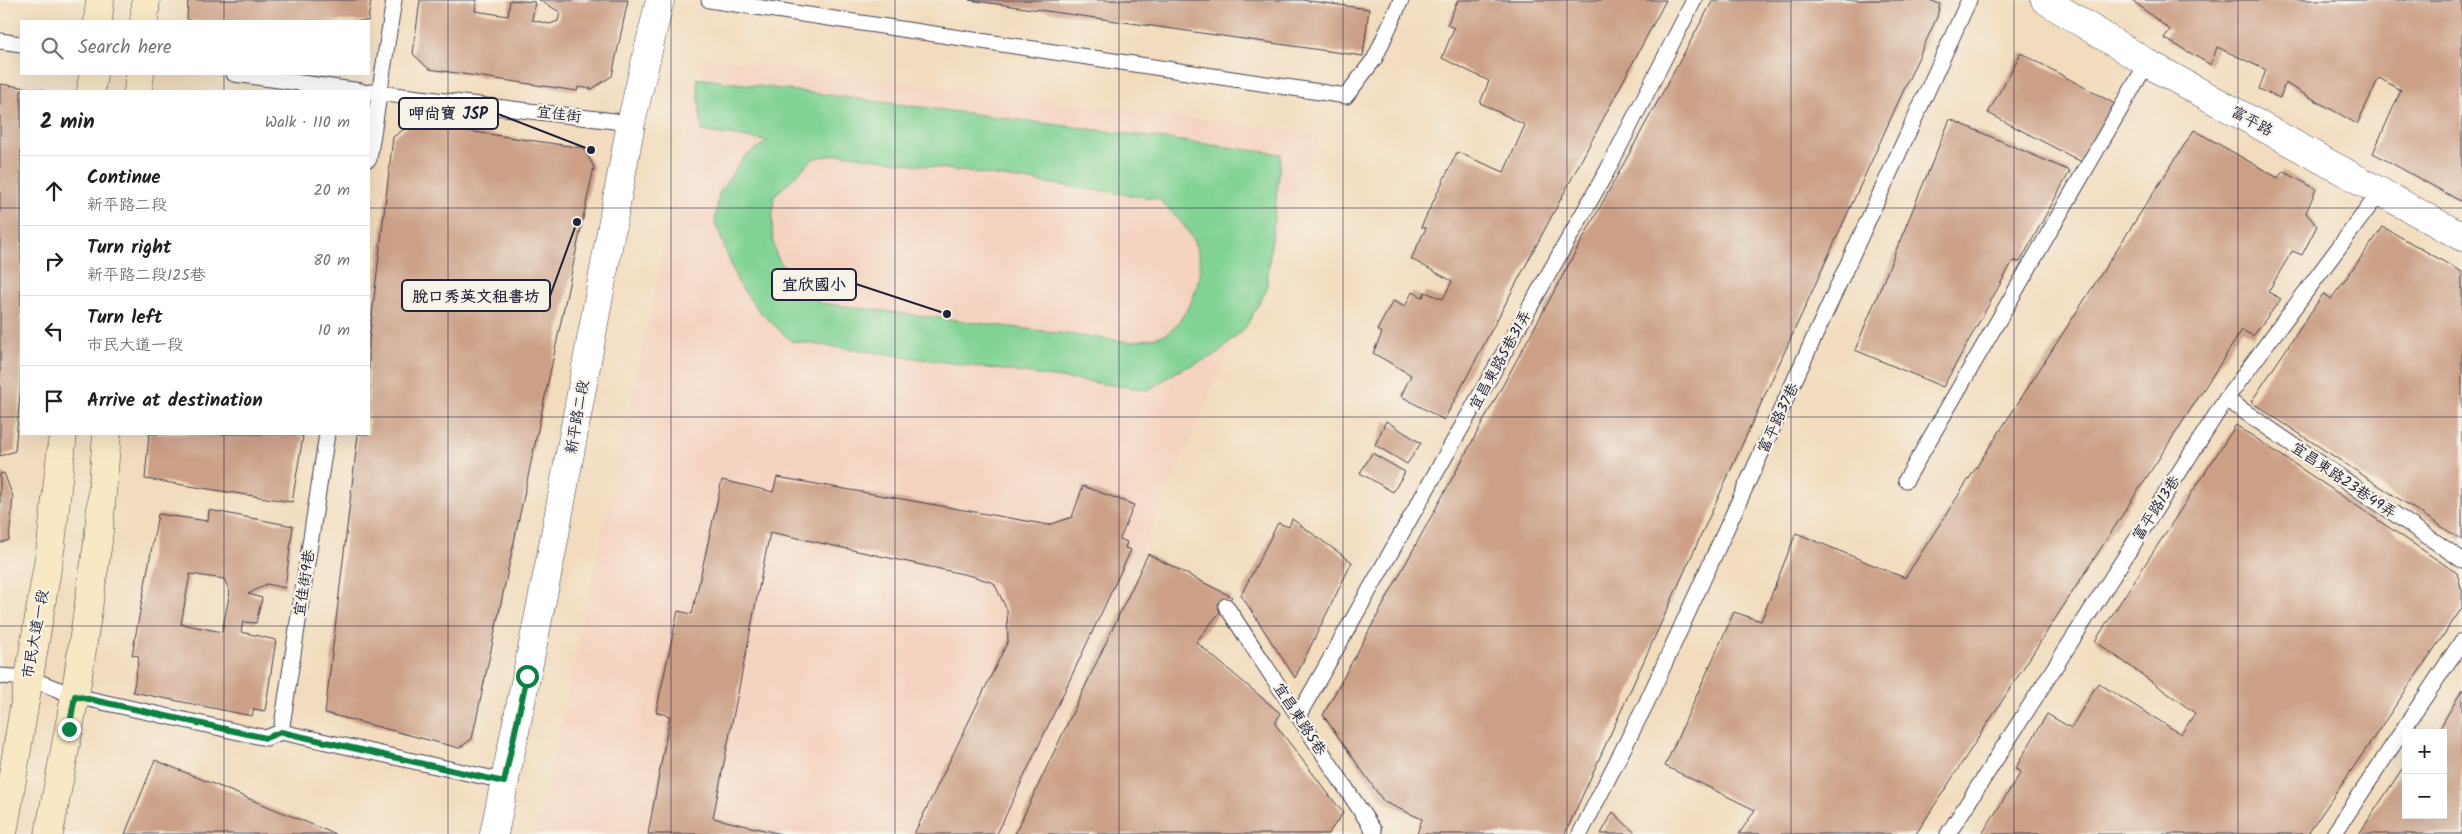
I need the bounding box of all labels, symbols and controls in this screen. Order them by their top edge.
search box [20,20,370,75]
text: Search here [78,33,172,63]
icon: search [38,34,66,62]
callout: 呷尚寶 JSP [399,98,498,129]
street label: 宜佳街 [535,100,583,130]
street label: 富平路 [2226,100,2277,143]
text: 呷尚寶 JSP [408,102,489,127]
text: 2 min [40,106,95,139]
text: Walk · 110 m [265,110,350,135]
text: Continue [87,163,160,193]
icon: ahead [40,177,68,205]
text: 20 m [314,178,350,203]
text: 新平路二段 [87,193,167,218]
text: Turn right [87,233,172,263]
icon: right [40,247,68,275]
text: 80 m [313,248,350,273]
text: 新平路二段125巷 [87,263,206,288]
callout: 宜欣國小 [772,269,856,300]
text: 宜欣國小 [782,273,846,298]
callout: 脫口秀英文租書坊 [402,280,550,311]
text: 脫口秀英文租書坊 [412,285,540,310]
text: Turn left [87,303,162,333]
street label: 宜昌東路5巷31弄 [1463,306,1538,415]
icon: left [40,317,68,345]
text: 10 m [318,318,350,343]
text: 市民大道一段 [87,333,183,358]
street label: 新平路二段 [560,378,596,456]
street label: 富平路37巷 [1752,379,1806,458]
text: Arrive at destination [87,386,263,416]
icon: arrive [40,387,68,415]
street label: 宜昌東路23巷49弄 [2286,437,2401,525]
street label: 富平路13巷 [2127,471,2187,546]
street label: 宜佳街9巷 [288,548,322,618]
street label: 市民大道一段 [16,588,56,681]
route start [516,665,539,688]
street label: 宜昌東路5巷 [1266,678,1332,761]
route end [58,718,81,741]
map controls [2402,729,2447,819]
button: + [2402,729,2447,774]
button: − [2402,774,2447,819]

